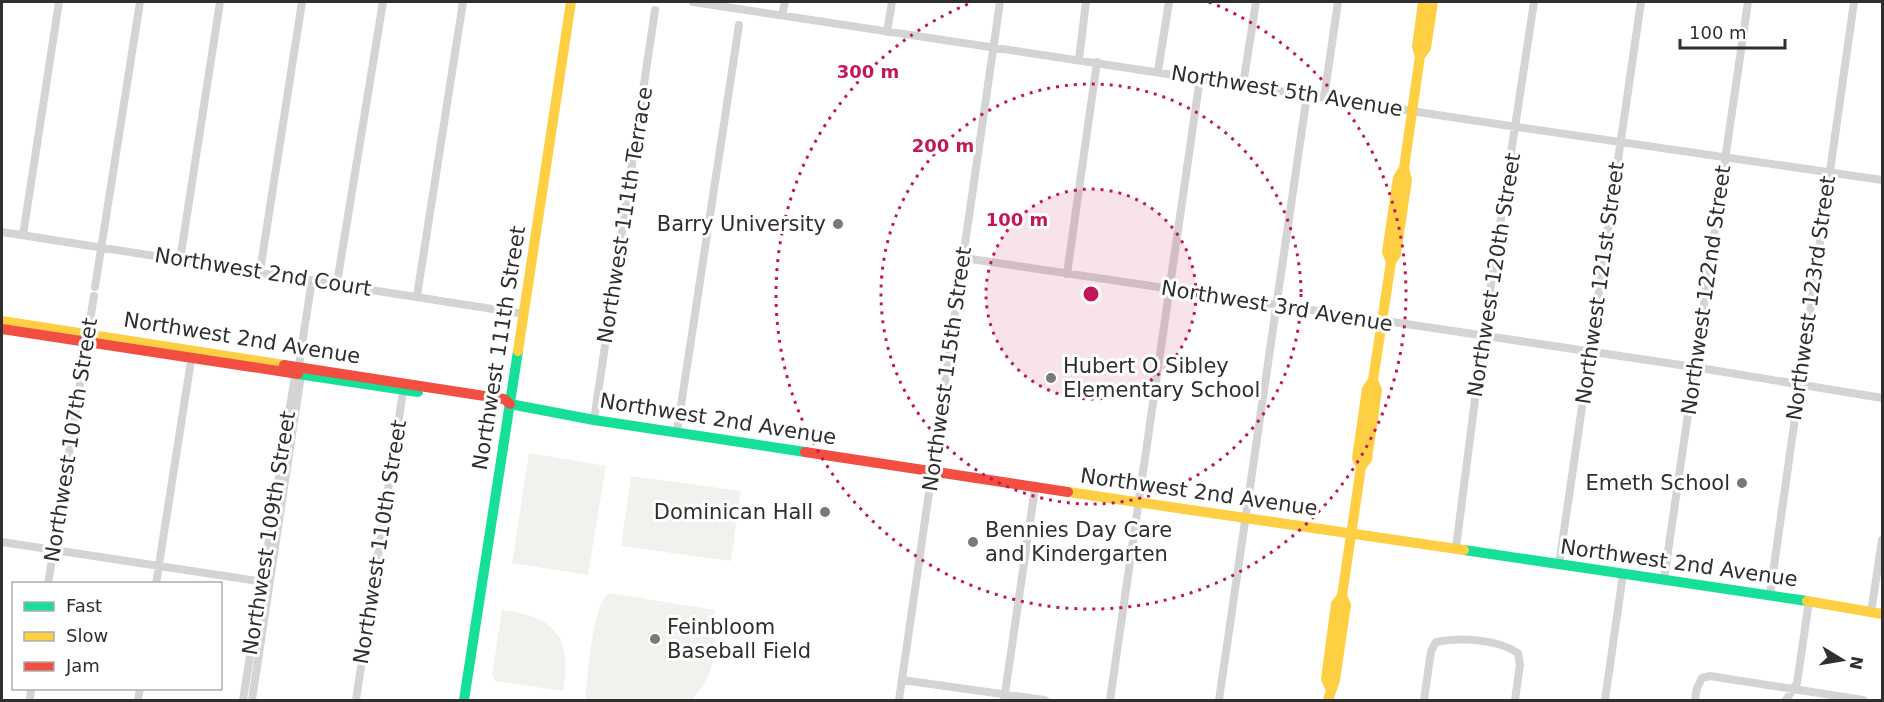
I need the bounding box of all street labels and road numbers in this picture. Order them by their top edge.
street label: Northwest 5th Avenue [1169,61,1405,121]
street label: Northwest 111th Terrace [593,85,657,345]
street label: Northwest 120th Street [1463,151,1525,399]
street label: Northwest 121st Street [1571,160,1629,406]
street label: Northwest 122nd Street [1677,164,1735,416]
street label: Northwest 123rd Street [1782,174,1840,422]
street label: Northwest 111th Street [468,224,530,472]
street label: Northwest 2nd Court [153,243,373,301]
street label: Northwest 115th Street [918,245,976,493]
street label: Northwest 3rd Avenue [1159,276,1395,336]
street label: Northwest 2nd Avenue [122,307,362,369]
street label: Northwest 107th Street [40,316,102,564]
street label: Northwest 2nd Avenue [598,388,838,450]
street label: Northwest 109th Street [238,409,300,657]
street label: Northwest 110th Street [349,418,411,666]
street label: Northwest 2nd Avenue [1079,463,1319,521]
street label: Northwest 2nd Avenue [1559,534,1799,592]

